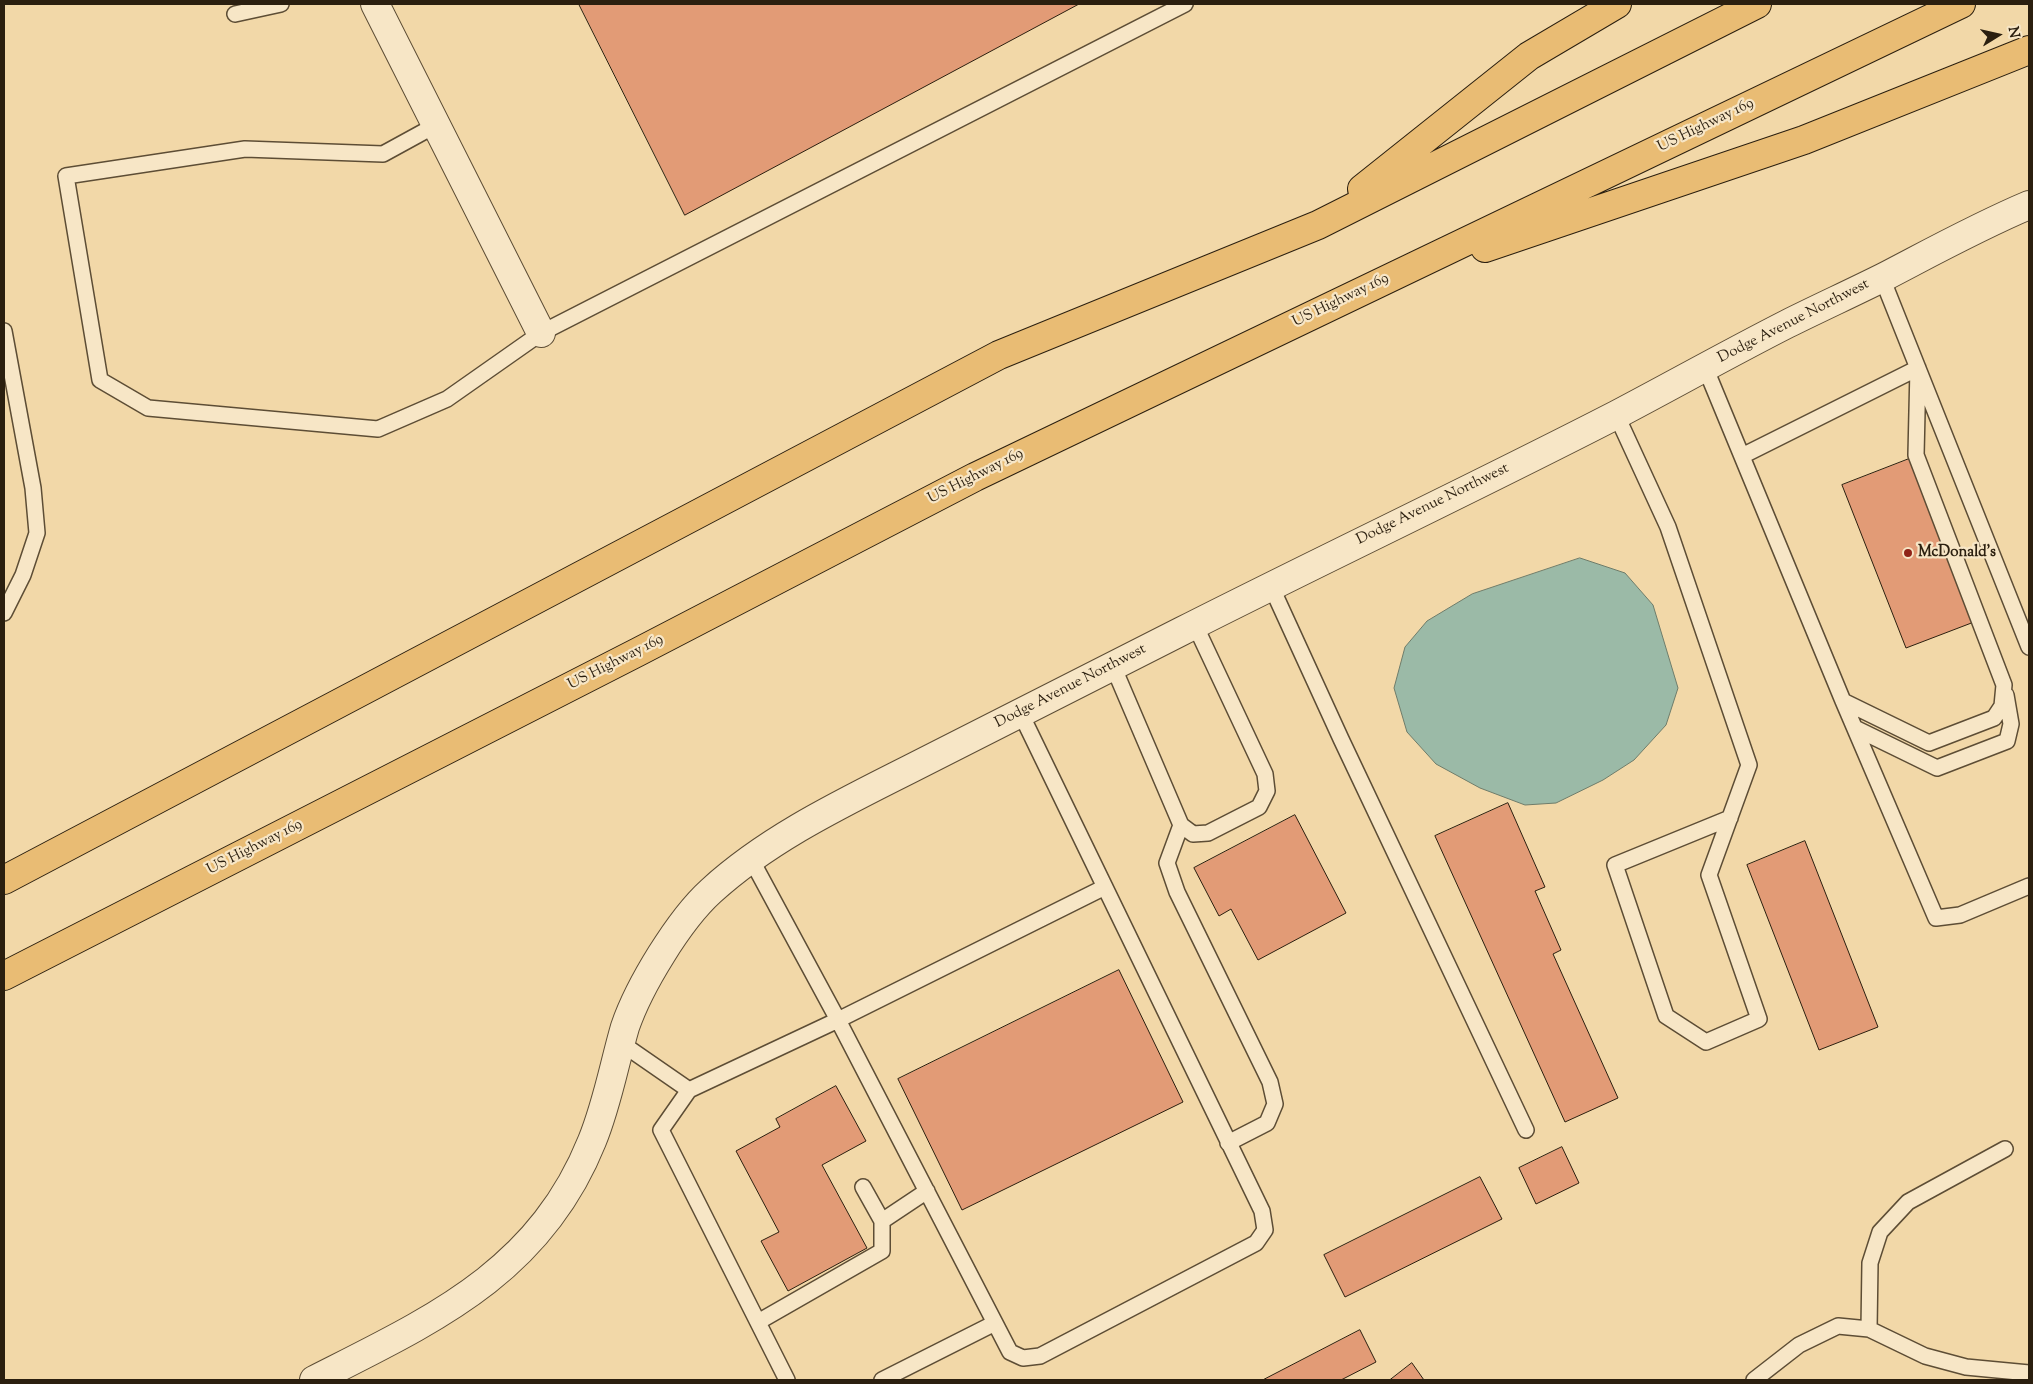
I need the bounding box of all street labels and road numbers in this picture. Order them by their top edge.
street label: US Highway 169 [1655,95,1757,157]
street label: US Highway 169 [1290,270,1392,332]
street label: Dodge Avenue Northwest [1715,276,1873,368]
street label: US Highway 169 [925,445,1027,509]
street label: Dodge Avenue Northwest [1354,460,1512,550]
street label: US Highway 169 [565,631,667,695]
street label: Dodge Avenue Northwest [992,641,1150,733]
street label: US Highway 169 [204,816,306,880]

